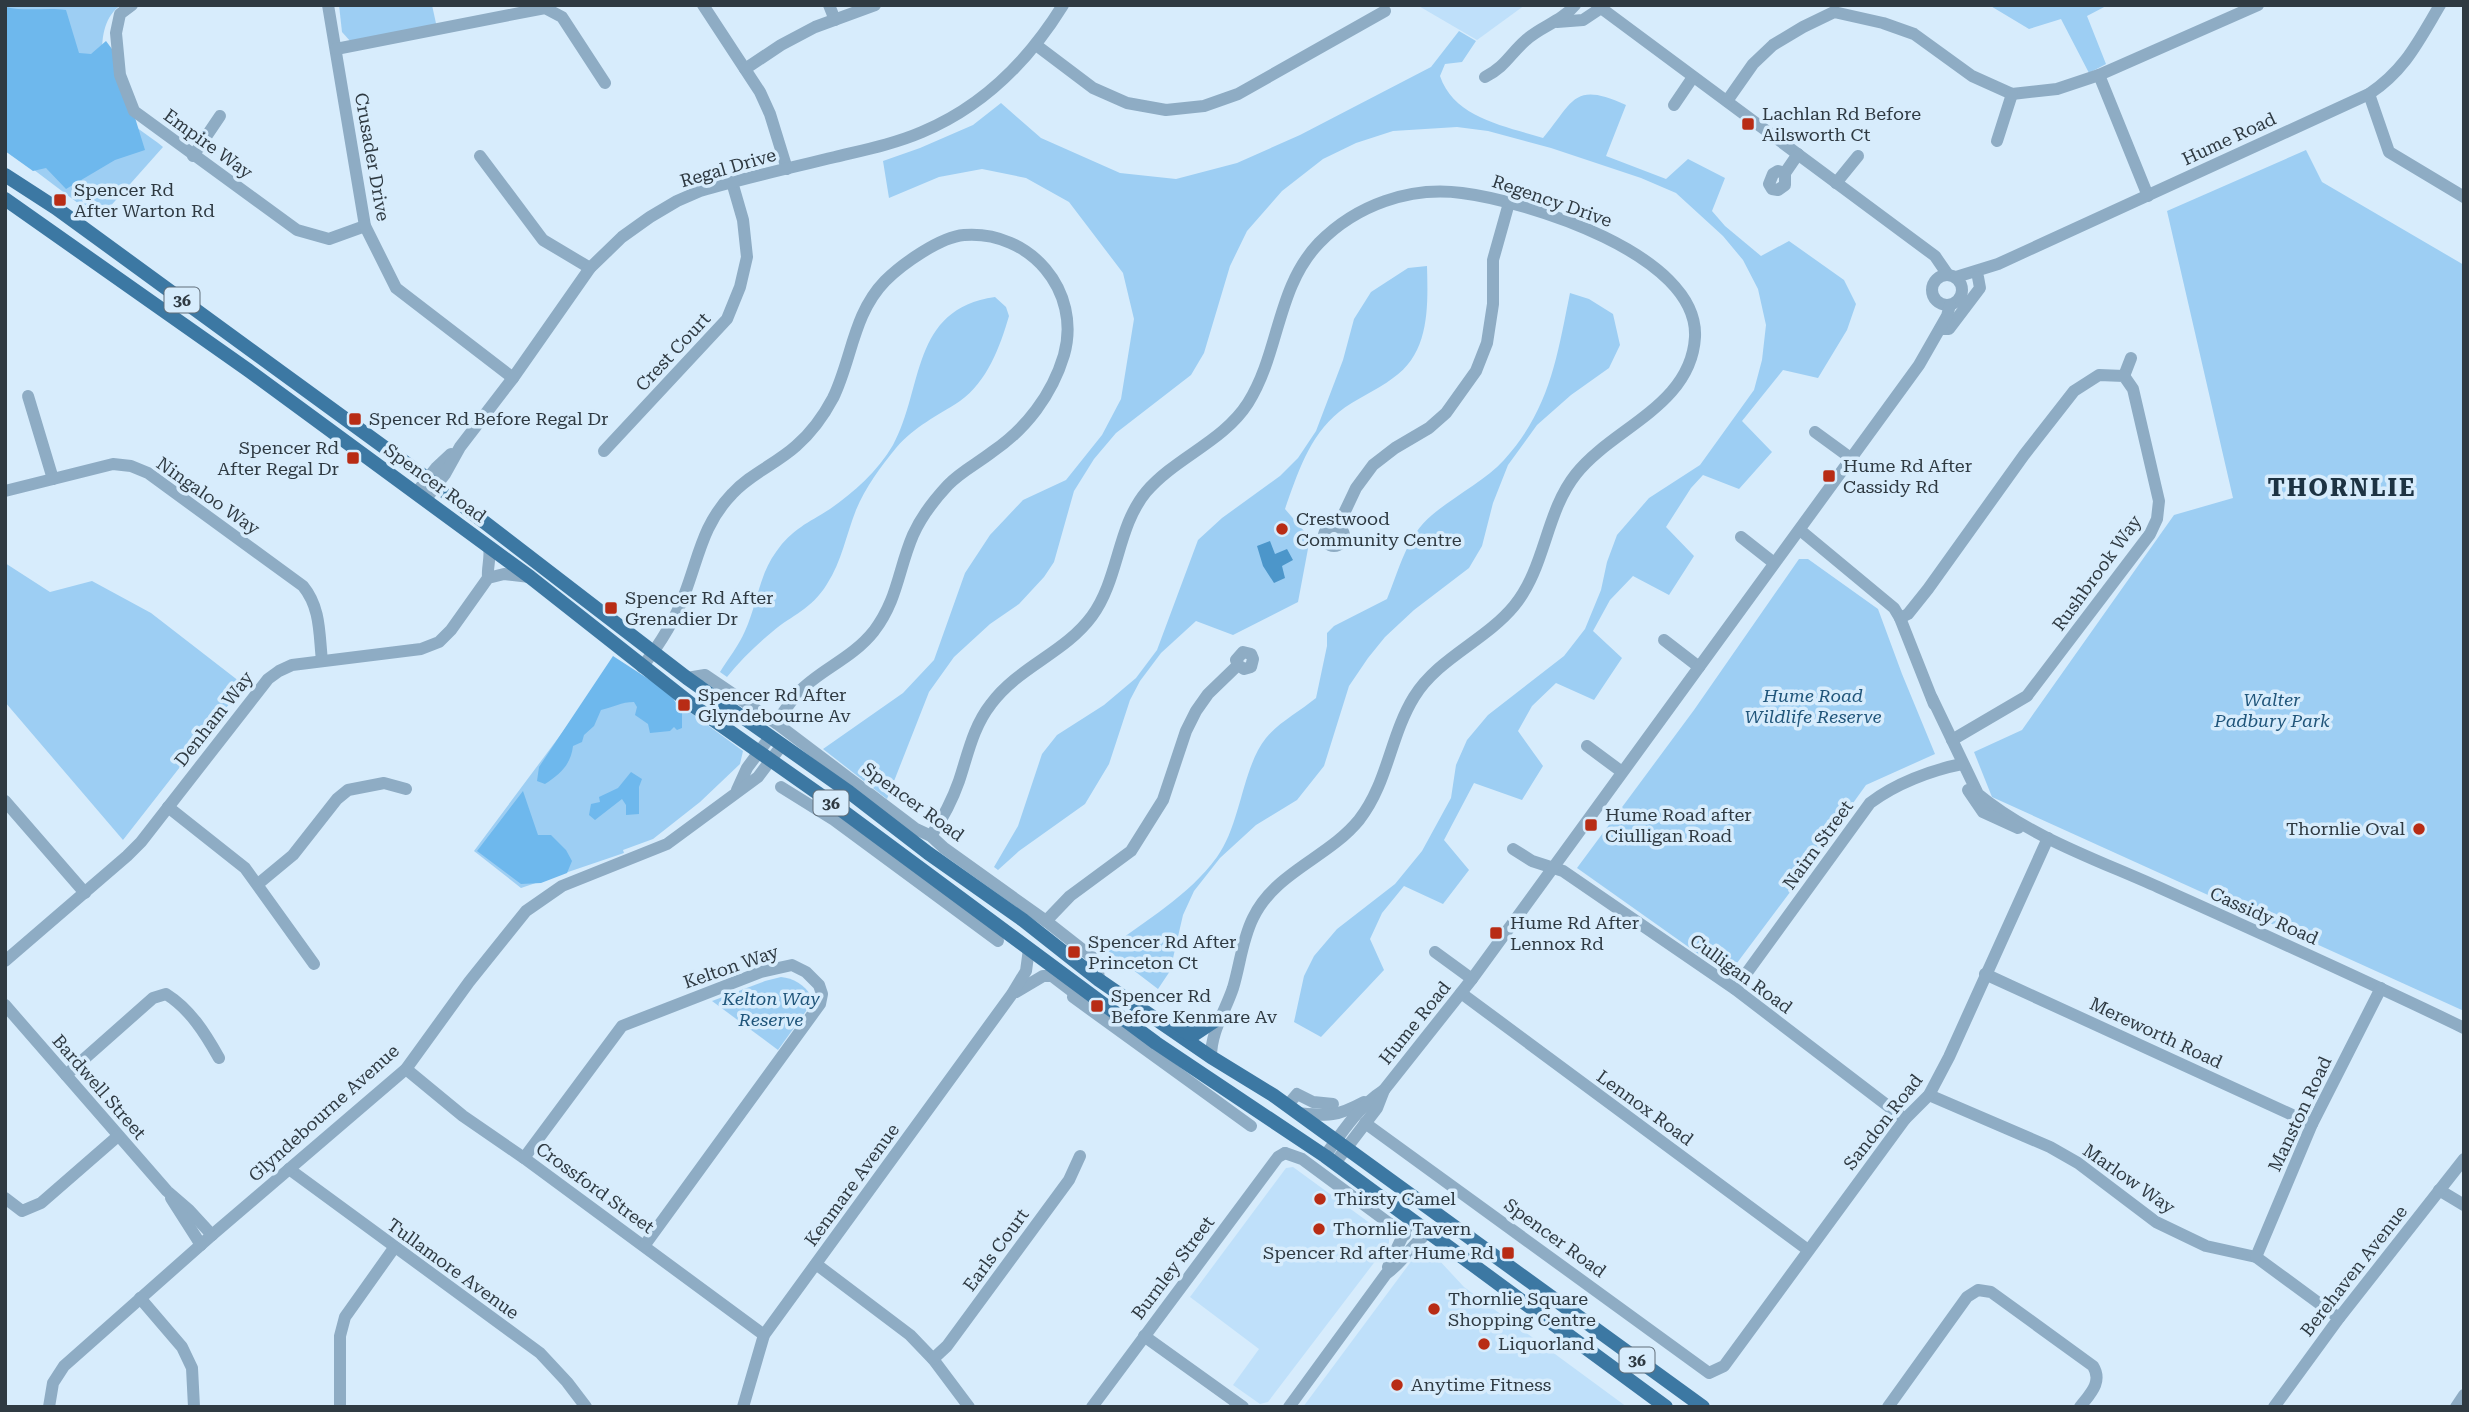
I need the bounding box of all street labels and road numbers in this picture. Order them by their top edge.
street label: Crusader Drive [351,91,394,223]
street label: Empire Way [160,104,257,183]
street label: Hume Road [2178,107,2280,169]
street label: Regal Drive [677,144,778,191]
street label: Regency Drive [1489,170,1615,231]
road number: 36 [164,288,200,312]
street label: Crest Court [631,308,714,395]
street label: Spencer Road [380,439,491,527]
street label: Ningaloo Way [153,452,264,539]
street label: Rushbrook Way [2048,511,2146,635]
street label: Denham Way [170,667,258,770]
street label: Spencer Road [858,758,969,846]
road number: 36 [814,790,848,816]
street label: Nairn Street [1778,796,1857,893]
street label: Cassidy Road [2207,882,2322,949]
street label: Culligan Road [1686,929,1797,1018]
street label: Kelton Way [681,940,782,993]
street label: Hume Road [1375,976,1455,1069]
street label: Mereworth Road [2086,993,2226,1073]
street label: Bardwell Street [48,1030,151,1144]
street label: Glyndebourne Avenue [244,1040,403,1186]
street label: Manston Road [2264,1052,2336,1175]
street label: Lennox Road [1593,1066,1698,1150]
street label: Sandon Road [1839,1069,1927,1174]
street label: Kenmare Avenue [800,1119,903,1250]
street label: Crossford Street [532,1138,659,1238]
street label: Marlow Way [2079,1139,2180,1218]
street label: Spencer Road [1500,1194,1611,1282]
street label: Berehaven Avenue [2296,1201,2411,1340]
street label: Earls Court [959,1204,1033,1295]
street label: Burnley Street [1127,1212,1218,1324]
street label: Tullamore Avenue [383,1214,523,1323]
road number: 36 [1620,1348,1654,1372]

